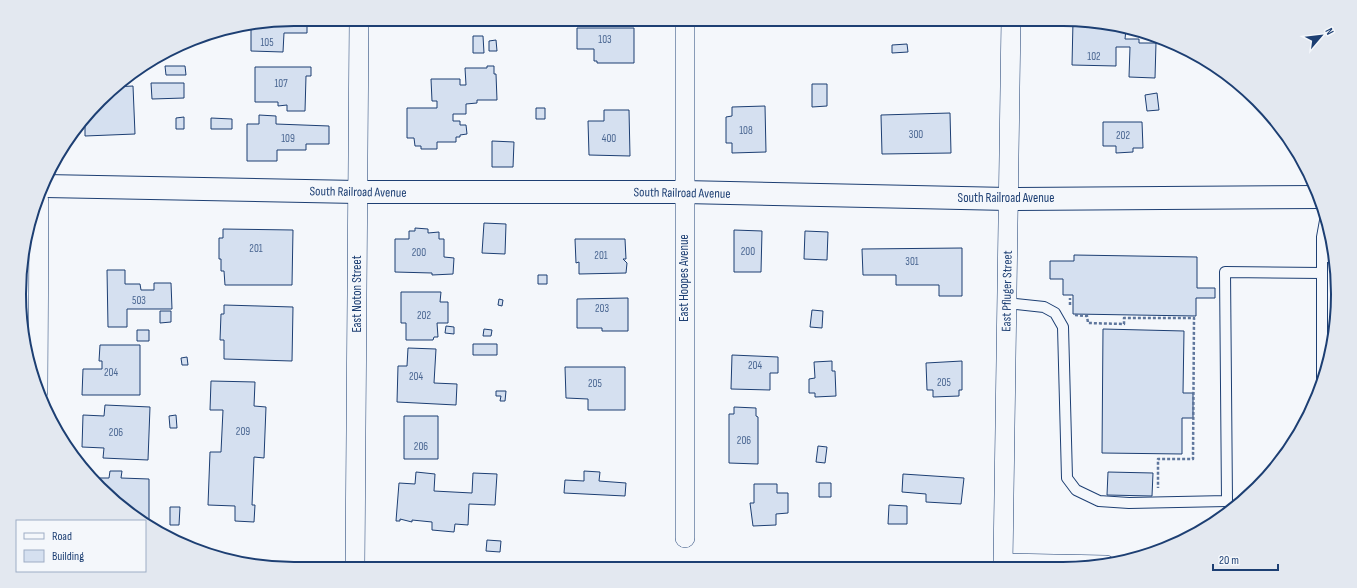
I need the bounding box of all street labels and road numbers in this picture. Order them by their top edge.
street label: South Railroad Avenue [309,183,407,201]
street label: South Railroad Avenue [633,184,731,202]
street label: South Railroad Avenue [958,190,1054,206]
street label: East Hoopes Avenue [676,234,692,322]
street label: East Pfluger Street [998,250,1016,332]
street label: East Noton Street [349,255,365,333]

